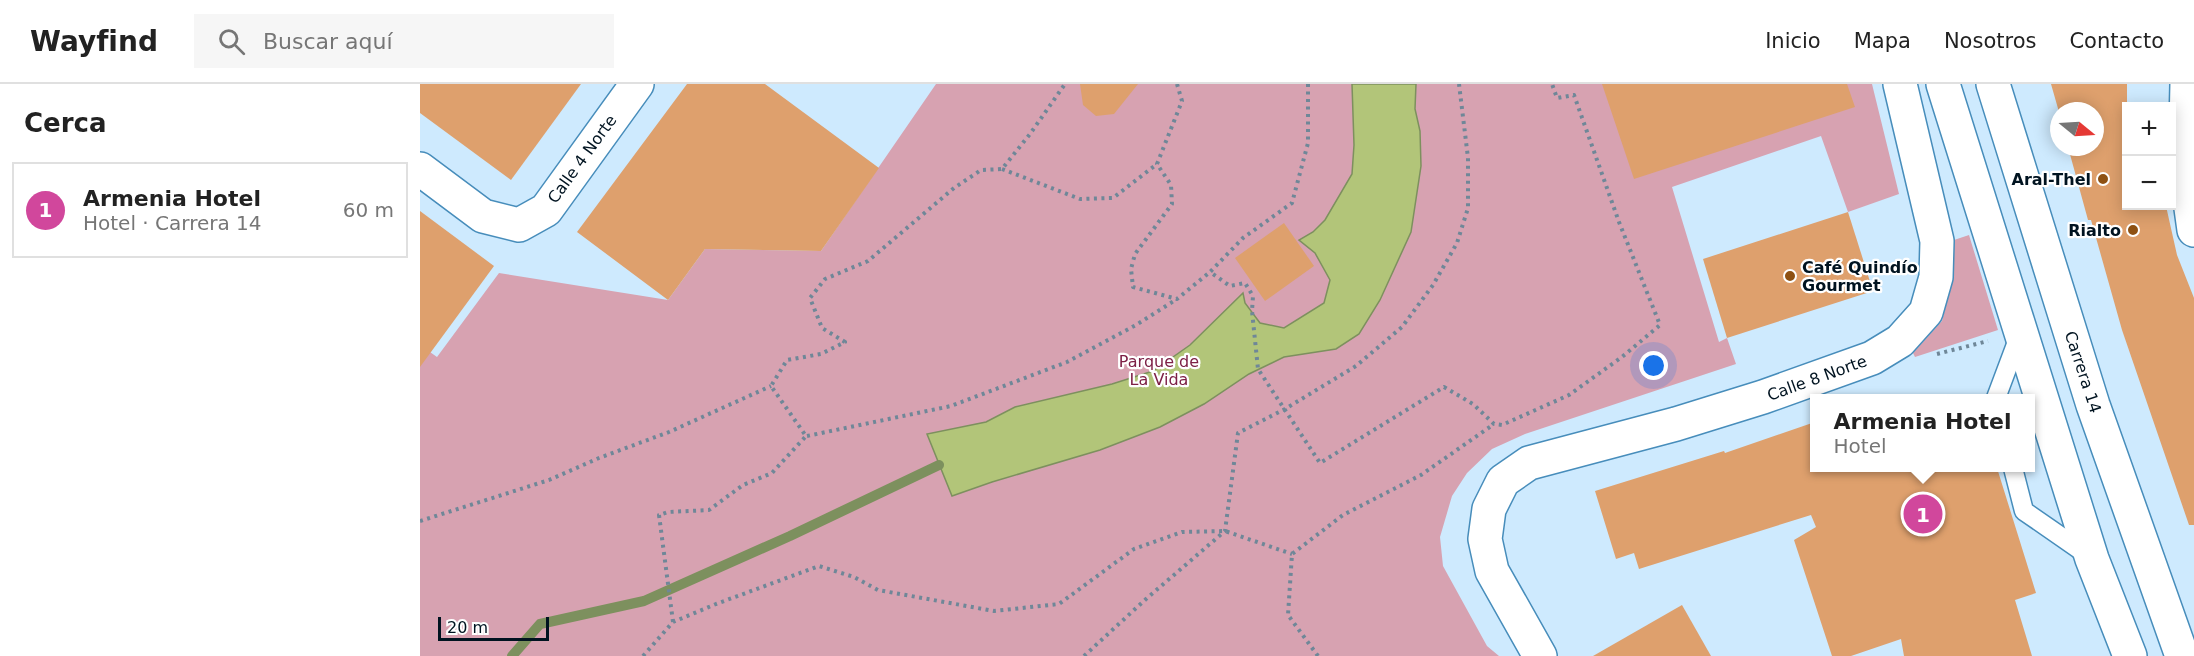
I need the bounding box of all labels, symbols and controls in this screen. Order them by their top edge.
search box [194,14,614,68]
text: Wayfind [30,25,158,58]
icon: search [215,25,248,58]
text: Buscar aquí [263,29,393,54]
text: Inicio [1765,29,1821,53]
text: Mapa [1854,29,1911,53]
text: Nosotros [1944,29,2036,53]
text: Contacto [2069,29,2164,53]
north arrow [2050,102,2104,156]
map controls [2122,102,2176,210]
button: + [2122,102,2176,156]
text: Cerca [24,108,107,138]
street label: Calle 4 Norte [544,111,620,207]
button: − [2122,156,2176,210]
place label: Aral-Thel [2012,170,2091,189]
marker: Aral-Thel [2096,172,2110,186]
text: Armenia Hotel [83,186,261,211]
text: 1 [39,198,52,222]
text: 60 m [343,198,394,222]
text: Hotel · Carrera 14 [83,211,262,235]
place label: Rialto [2068,221,2121,240]
marker: Rialto [2126,223,2140,237]
place label: Café Quindío Gourmet [1802,258,1918,295]
marker: Café Quindío Gourmet [1783,269,1797,283]
street label: Carrera 14 [2061,329,2105,415]
your location [1639,351,1668,380]
street label: Calle 8 Norte [1765,351,1869,405]
park label: Parque de La Vida [1119,352,1199,389]
popup [1810,394,2035,472]
text: Armenia Hotel [1834,409,2011,434]
text: Hotel [1834,434,1887,458]
pin: 1 [1904,492,1942,536]
scale bar [438,614,549,642]
text: 20 m [447,618,488,637]

